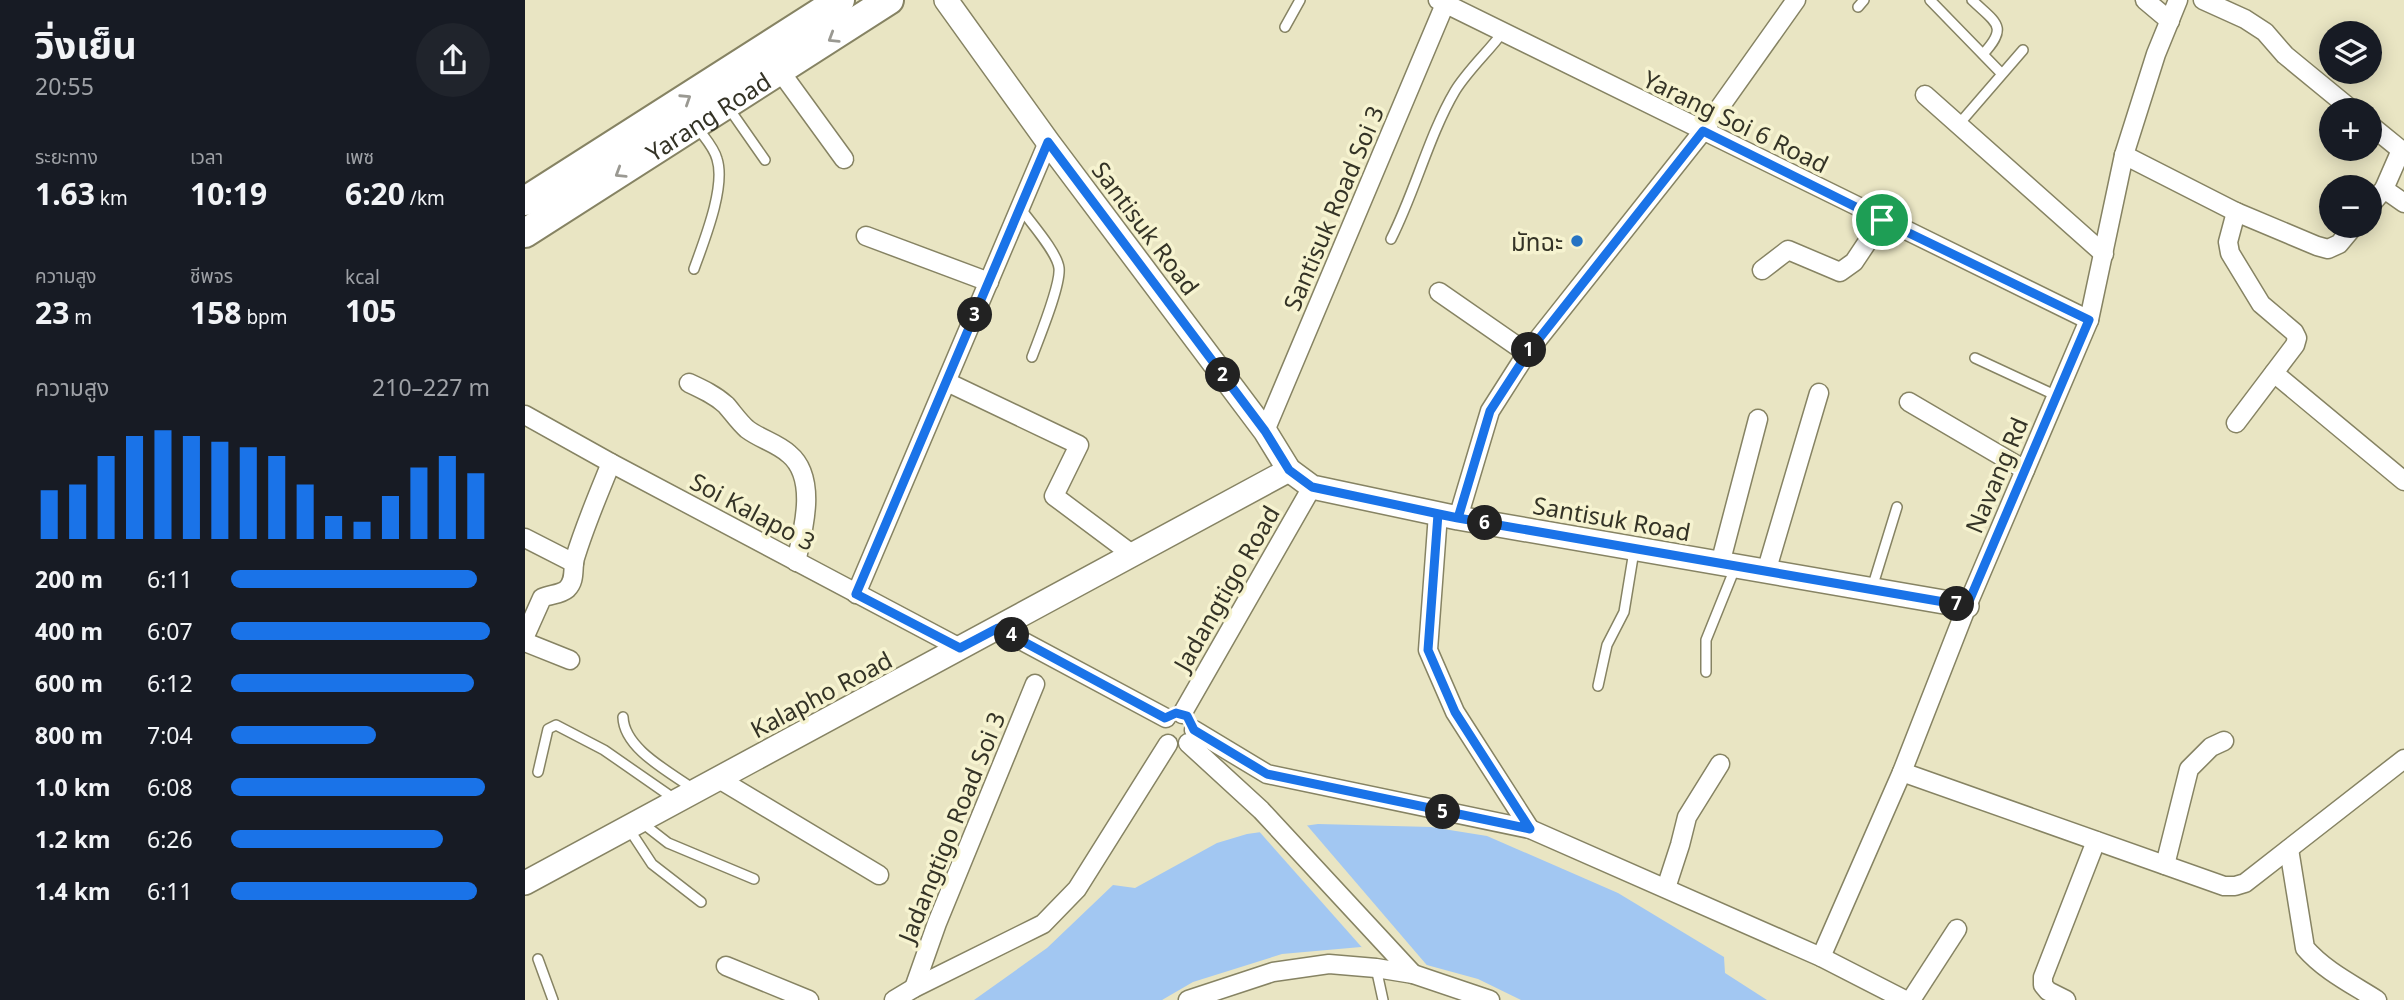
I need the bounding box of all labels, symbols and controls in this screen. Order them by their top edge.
text: วิ่งเย็น [35,18,137,70]
map controls [2319,21,2382,238]
button: layers [2319,21,2382,84]
button: share [416,23,490,97]
one-way arrow [827,29,840,42]
street label: Yarang Soi 6 Road [1638,62,1834,180]
street label: Yarang Road [639,64,777,168]
text: 20:55 [35,70,94,102]
one-way arrow [678,94,691,107]
button: + [2319,98,2382,161]
street label: Santisuk Road Soi 3 [1275,101,1391,315]
text: ระยะทาง [35,144,98,170]
text: เวลา [190,144,223,170]
text: เพซ [345,144,374,170]
street label: Santisuk Road [1085,154,1207,302]
one-way arrow [614,164,627,177]
text: 1.63 [35,173,95,214]
text: 10:19 [190,173,267,214]
text: 6:20 [345,173,405,214]
button: − [2319,175,2382,238]
text: km [95,185,128,211]
text: /km [405,185,445,211]
pin [1852,190,1912,250]
icon: arrive [1863,201,1901,239]
place label: มัทฉะ [1511,225,1563,258]
marker: มัทฉะ [1569,233,1585,249]
text: ความสูง [35,263,96,289]
text: ชีพจร [190,263,233,289]
text: kcal [345,264,380,290]
text: 105 [345,290,396,331]
text: 23 [35,292,69,333]
text: 158 [190,292,241,333]
pin: 3 [958,298,993,332]
text: 3 [969,301,980,327]
text: m [69,304,92,330]
text: bpm [241,304,288,330]
pin: 1 [1511,332,1546,368]
text: 1 [1523,336,1534,362]
pin: 2 [1205,358,1241,392]
text: 2 [1217,361,1228,387]
text: ความสูง [35,371,109,403]
text: 210–227 m [372,371,490,403]
street label: Navang Rd [1957,412,2035,538]
street label: Soi Kalapo 3 [685,464,821,558]
street label: Santisuk Road [1531,488,1693,548]
street label: Jadangtigo Road [1164,499,1287,678]
pin: 6 [1467,505,1503,540]
text: 6 [1479,509,1490,535]
text: 200 m [35,563,103,595]
text: 6:11 [147,563,193,595]
pin: 7 [1939,586,1975,622]
text: 7 [1951,590,1962,616]
text: 400 m [35,615,103,647]
text: 6:07 [147,615,193,647]
pin: 4 [995,618,1029,652]
text: 4 [1006,621,1017,647]
street label: Kalapho Road [744,643,898,745]
text: 600 m [35,667,103,699]
text: 6:12 [147,667,193,699]
street label: Jadangtigo Road Soi 3 [889,707,1012,949]
text: 800 m [35,719,103,751]
text: 7:04 [147,719,193,751]
text: 1.0 km [35,771,110,803]
text: 6:08 [147,771,193,803]
pin: 5 [1425,794,1461,830]
text: 5 [1437,798,1448,824]
text: 1.2 km [35,823,110,855]
text: 6:26 [147,823,193,855]
text: 1.4 km [35,875,110,907]
text: 6:11 [147,875,193,907]

